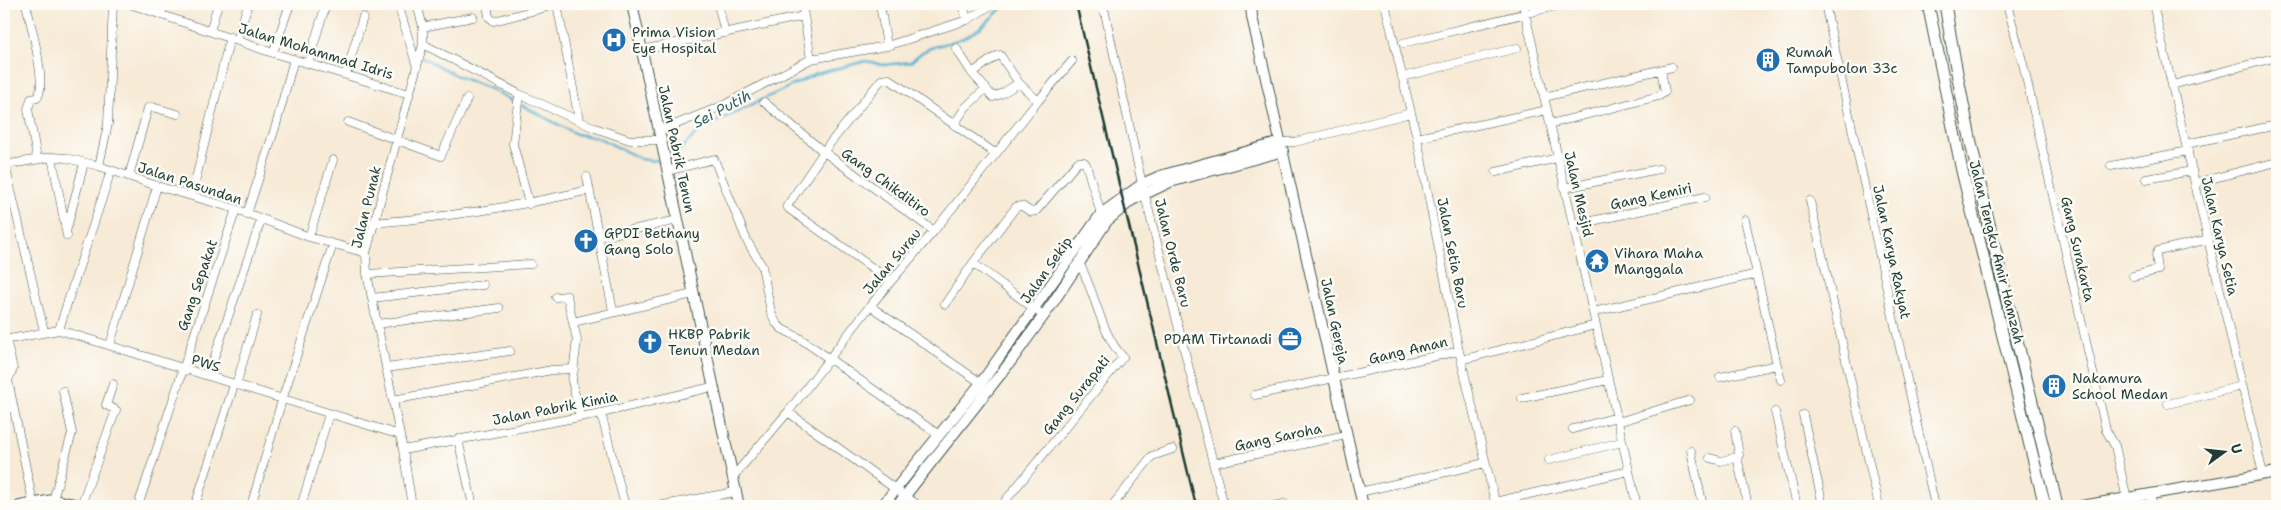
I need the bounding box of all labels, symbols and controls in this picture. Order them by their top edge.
street label: Jalan Mohammad Idris [236,19,396,83]
place label: Prima Vision Eye Hospital [632,23,717,57]
hospital icon: Prima Vision Eye Hospital [601,27,627,53]
place label: Rumah Tampubolon 33c [1786,43,1898,77]
building icon: Rumah Tampubolon 33c [1755,47,1781,73]
street label: Jalan Pabrik Tenun [655,84,699,215]
water label: Sei Putih [689,85,755,133]
street label: Gang Chikditiro [838,144,934,220]
street label: Jalan Mesjid [1560,149,1598,239]
street label: Jalan Pasundan [136,158,245,208]
street label: Jalan Tengku Amir Hamzah [1965,158,2029,346]
street label: Jalan Punak [347,164,385,250]
street label: Jalan Karya Setia [2198,175,2243,298]
street label: Gang Kemiri [1608,179,1694,213]
street label: Jalan Karya Rakyat [1869,183,1915,321]
street label: Gang Surakarta [2057,195,2099,304]
street label: Jalan Setia Baru [1433,196,1473,310]
street label: Jalan Orde Baru [1151,197,1195,309]
place label: GPDI Bethany Gang Solo [604,224,700,258]
street label: Jalan Surau [859,224,925,298]
church icon: GPDI Bethany Gang Solo [573,228,599,254]
street label: Jalan Sekip [1016,233,1076,307]
street label: Gang Sepakat [173,237,221,333]
place label: Vihara Maha Manggala [1614,244,1703,278]
temple icon: Vihara Maha Manggala [1584,248,1610,274]
street label: Jalan Gereja [1317,276,1353,366]
place label: HKBP Pabrik Tenun Medan [668,325,760,359]
office icon: PDAM Tirtanadi [1277,326,1303,352]
church icon: HKBP Pabrik Tenun Medan [637,329,663,355]
place label: PDAM Tirtanadi [1164,330,1272,348]
street label: Gang Aman [1367,332,1450,368]
street label: PWS [189,350,223,376]
street label: Gang Surapati [1038,352,1114,438]
place label: Nakamura School Medan [2072,369,2169,403]
building icon: Nakamura School Medan [2041,373,2067,399]
street label: Jalan Pabrik Kimia [491,387,619,429]
street label: Gang Saroha [1233,419,1324,455]
north arrow [2198,428,2248,478]
text: U [2227,442,2246,456]

